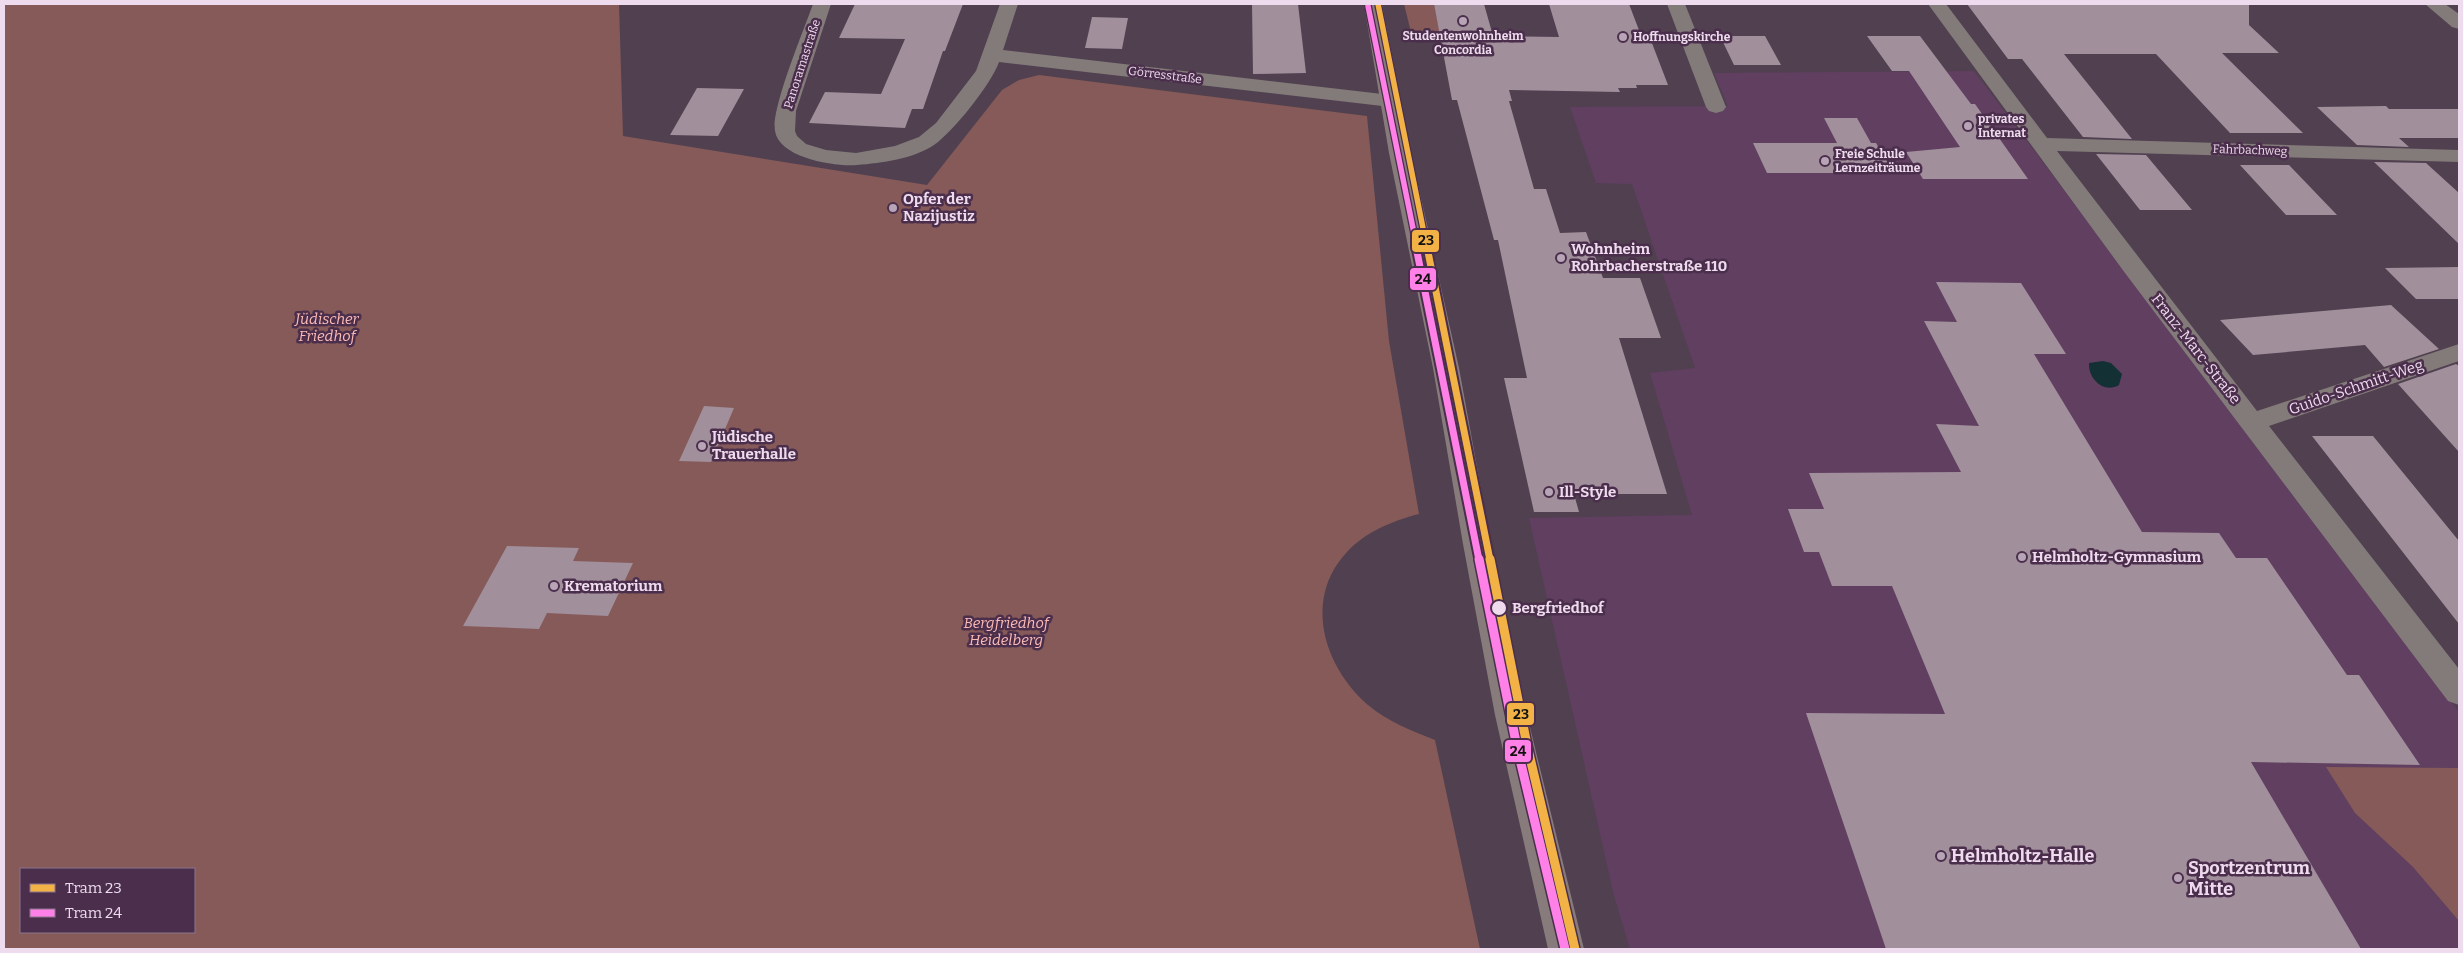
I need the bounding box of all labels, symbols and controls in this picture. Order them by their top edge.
marker: Studentenwohnheim Concordia [1457,15,1469,27]
street label: Panoramastraße [781,17,823,111]
place label: Studentenwohnheim Concordia [1402,29,1524,57]
place label: Hoffnungskirche [1633,30,1731,44]
marker: Hoffnungskirche [1617,31,1629,43]
street label: Görresstraße [1127,64,1203,86]
place label: privates Internat [1978,112,2026,140]
marker: privates Internat [1962,120,1974,132]
street label: Fahrbachweg [2212,142,2288,158]
place label: Freie Schule Lernzeiträume [1835,147,1921,175]
marker: Freie Schule Lernzeiträume [1819,155,1831,167]
place label: Opfer der Nazijustiz [903,190,975,225]
marker: Opfer der Nazijustiz [887,202,899,214]
line badge: 23 [1411,229,1440,253]
text: 23 [1418,232,1434,249]
place label: Wohnheim Rohrbacherstraße 110 [1571,240,1727,275]
marker: Wohnheim Rohrbacherstraße 110 [1555,252,1567,264]
line badge: 24 [1409,267,1437,291]
text: 24 [1415,271,1432,288]
street label: Franz-Marc-Straße [2148,290,2244,408]
park label: Jüdischer Friedhof [293,310,360,345]
street label: Guido-Schmitt-Weg [2286,356,2426,418]
place label: Jüdische Trauerhalle [711,428,796,463]
marker: Jüdische Trauerhalle [696,440,708,452]
place label: Ill-Style [1559,483,1616,501]
marker: Ill-Style [1543,486,1555,498]
place label: Helmholtz-Gymnasium [2032,548,2202,566]
marker: Helmholtz-Gymnasium [2016,551,2028,563]
place label: Krematorium [564,577,663,595]
marker: Krematorium [548,580,560,592]
marker: Bergfriedhof [1490,599,1508,617]
place label: Bergfriedhof [1512,599,1605,617]
park label: Bergfriedhof Heidelberg [963,614,1051,649]
line badge: 23 [1506,702,1535,726]
text: 23 [1513,706,1529,723]
line badge: 24 [1504,739,1532,763]
text: 24 [1510,743,1527,760]
place label: Helmholtz-Halle [1951,845,2094,867]
marker: Helmholtz-Halle [1935,850,1947,862]
place label: Sportzentrum Mitte [2188,857,2310,900]
legend [20,868,195,933]
marker: Sportzentrum Mitte [2172,872,2184,884]
text: Tram 23 [65,879,122,897]
text: Tram 24 [65,904,122,922]

